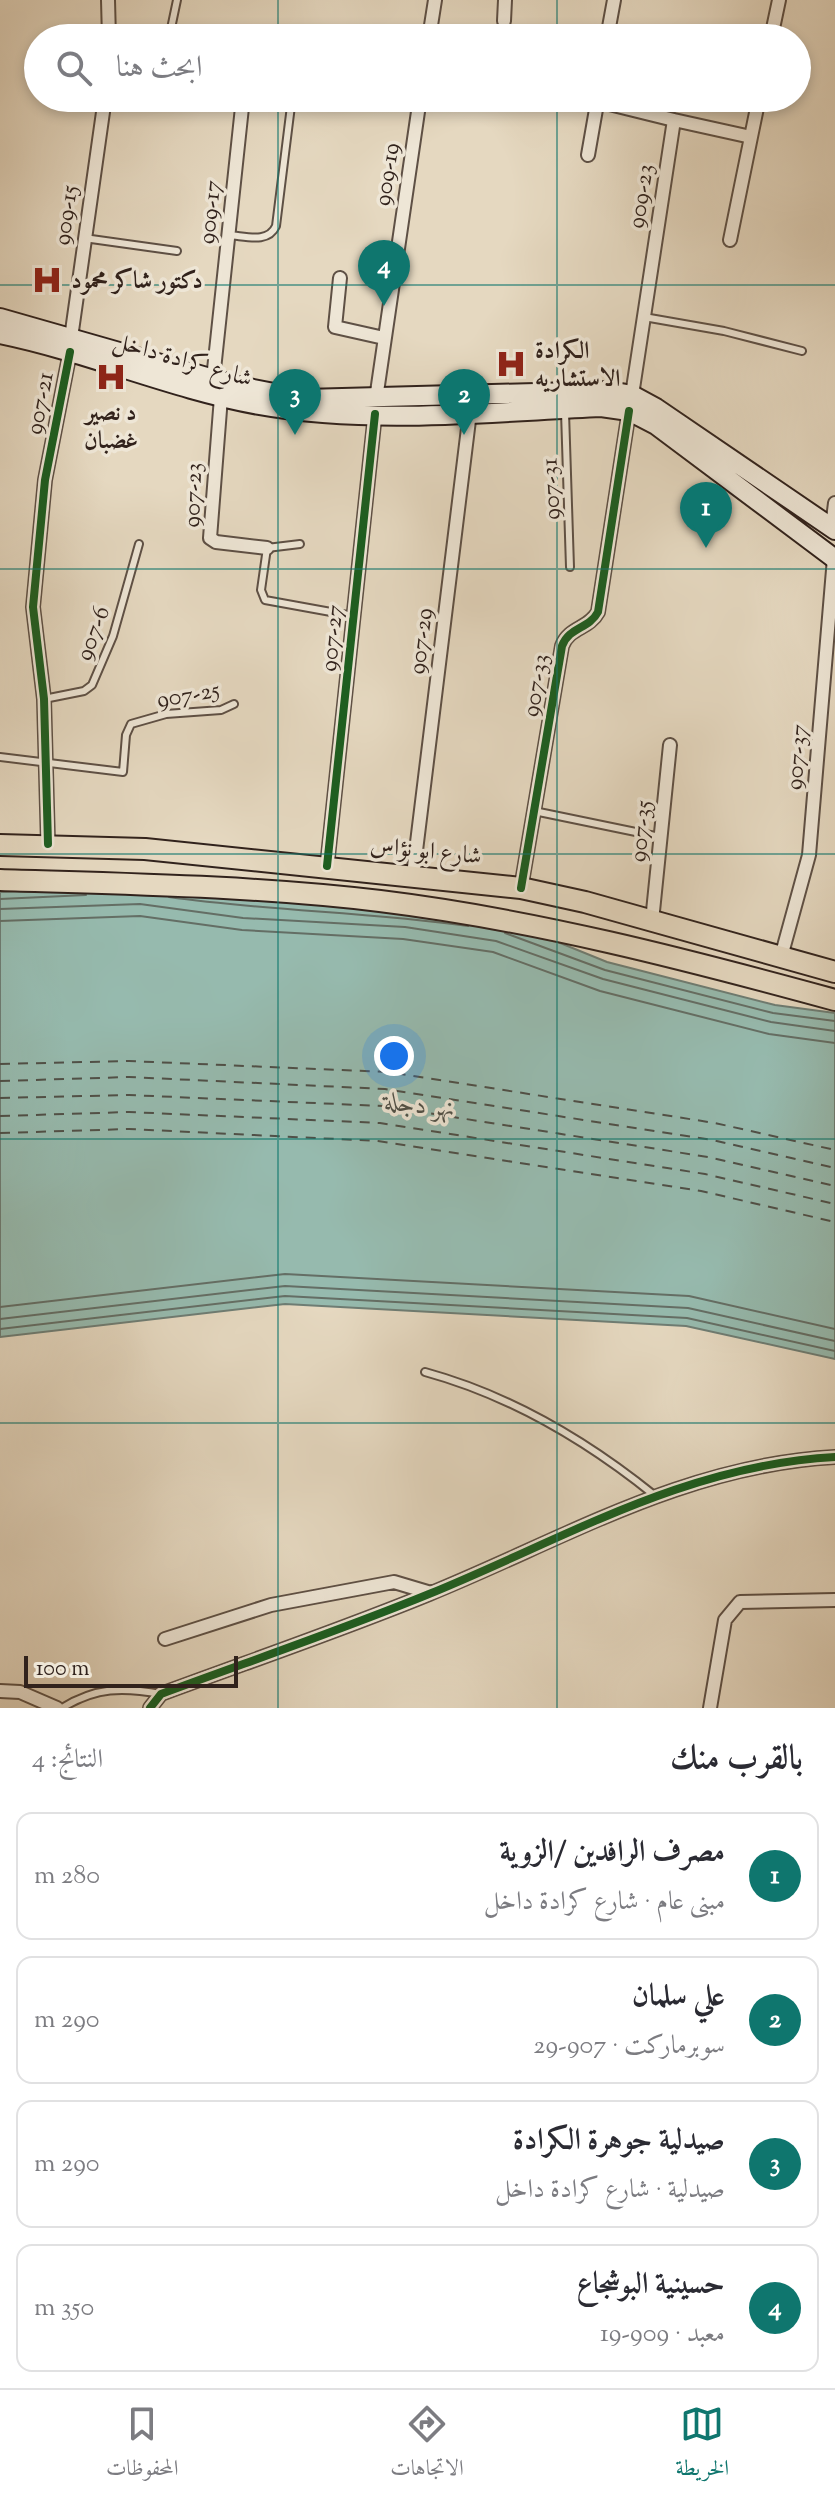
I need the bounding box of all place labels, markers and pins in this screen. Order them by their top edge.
pin: 4 [358,240,410,306]
hospital icon: دكتور شاكر محمود [30,263,64,297]
place label: دكتور شاكر محمود [71,265,203,299]
place label: الكرادة الاستشاريه [535,335,620,397]
hospital icon: الكرادة الاستشاريه [494,347,528,381]
hospital icon: د نصير غضبان [94,360,128,394]
pin: 3 [269,369,321,435]
pin: 2 [438,369,490,435]
place label: د نصير غضبان [83,397,138,459]
pin: 1 [680,482,732,548]

